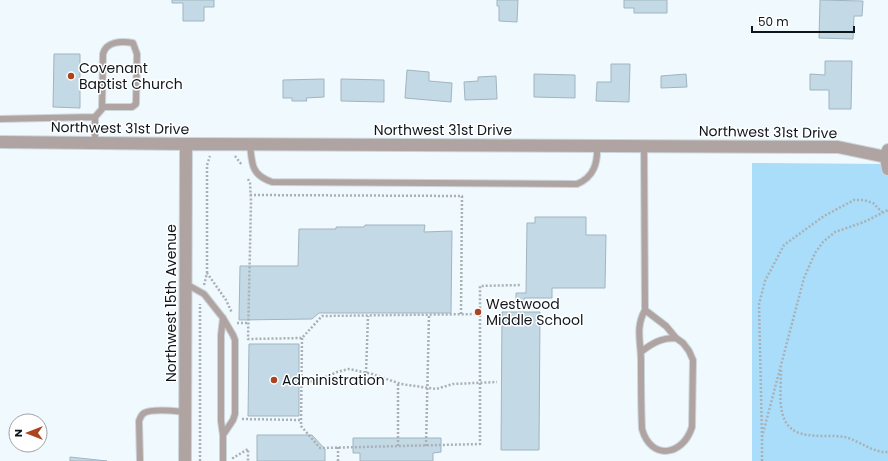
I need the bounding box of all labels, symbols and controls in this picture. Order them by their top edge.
scale bar [752,8,854,34]
text: 50 m [758,13,789,30]
place label: Covenant Baptist Church [79,58,183,94]
marker: Covenant Baptist Church [66,71,76,81]
street label: Northwest 31st Drive [51,117,190,139]
street label: Northwest 31st Drive [374,120,512,140]
street label: Northwest 31st Drive [699,121,838,143]
street label: Northwest 15th Avenue [161,224,181,382]
place label: Westwood Middle School [486,294,583,330]
marker: Westwood Middle School [473,307,483,317]
place label: Administration [282,370,385,390]
marker: Administration [269,375,279,385]
north arrow [8,413,48,453]
text: N [10,429,26,437]

